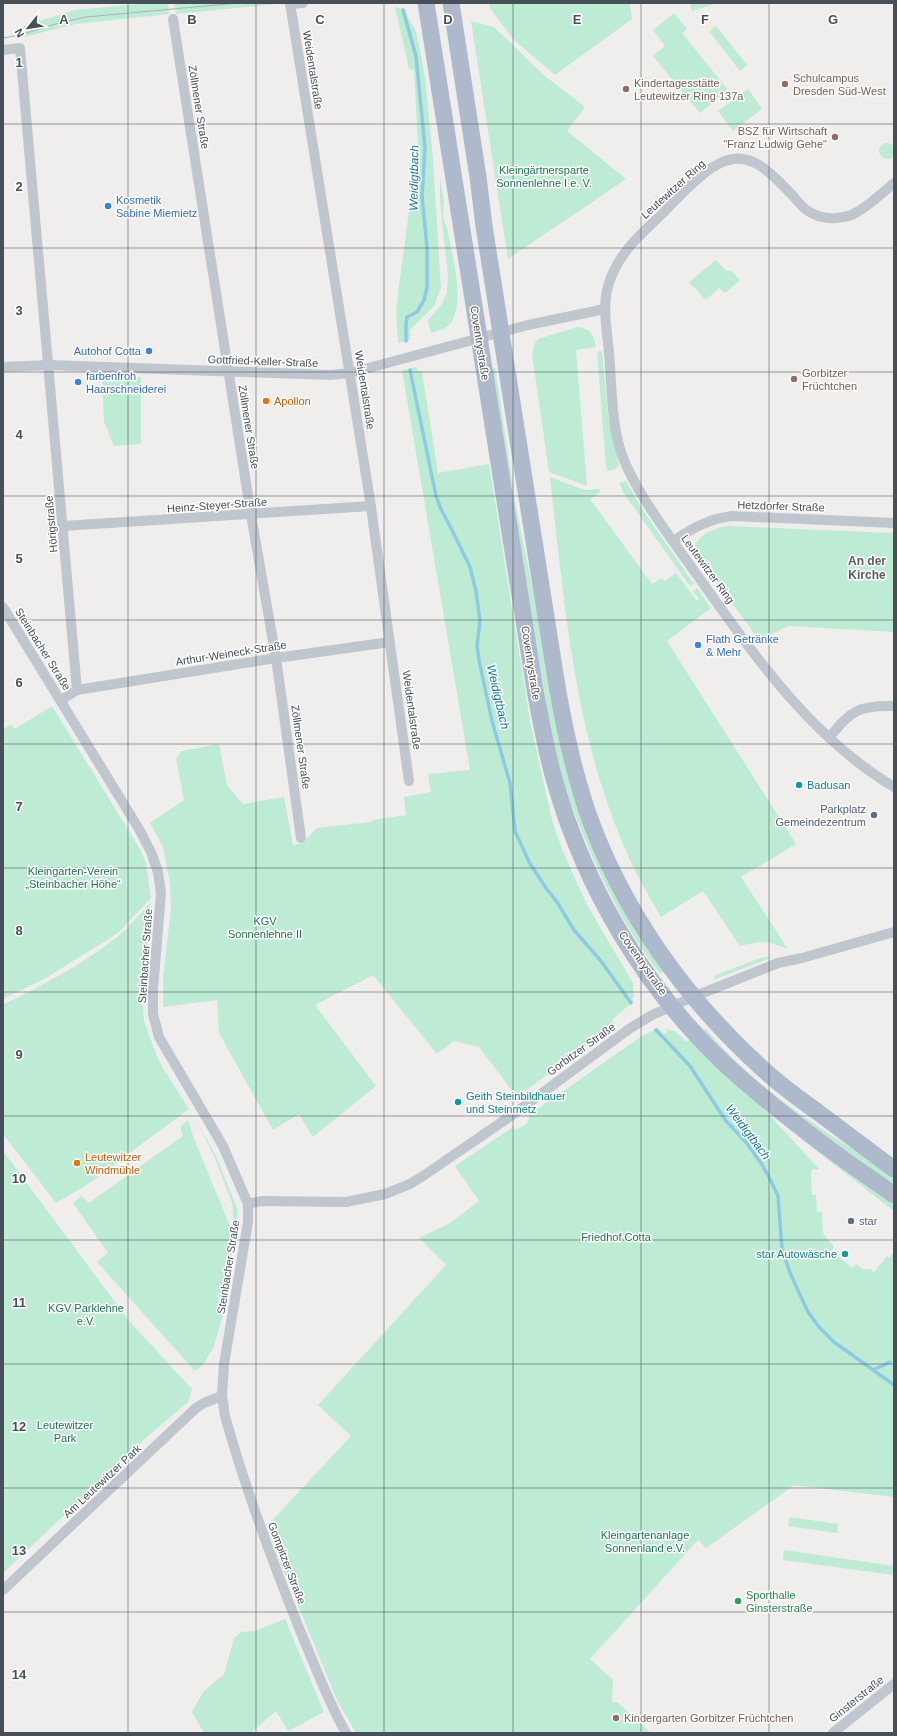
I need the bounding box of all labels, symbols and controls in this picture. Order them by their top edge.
north arrow [8,8,48,48]
text: A [59,12,69,27]
text: B [187,12,197,27]
text: C [315,12,325,27]
text: D [443,12,453,27]
text: E [573,12,582,27]
text: F [701,12,709,27]
text: G [828,12,838,27]
text: N [12,27,27,39]
street label: Weidentalstraße [301,30,325,110]
text: 1 [15,55,23,70]
street label: Zöllmener Straße [186,64,212,150]
place label: Schulcampus Dresden Süd-West [793,72,886,97]
place label: Kindertagesstätte Leutewitzer Ring 137a [634,77,744,102]
marker: Schulcampus Dresden Süd-West [780,79,790,89]
marker: Kindertagesstätte Leutewitzer Ring 137a [621,84,631,94]
place label: BSZ für Wirtschaft "Franz Ludwig Gehe" [723,125,827,150]
marker: BSZ für Wirtschaft "Franz Ludwig Gehe" [830,132,840,142]
water label: Weidigtbach [406,145,422,211]
street label: Leutewitzer Ring [639,157,707,221]
park label: Kleingärtnersparte Sonnenlehne I e. V. [496,164,592,189]
text: 2 [15,179,23,194]
place label: Kosmetik Sabine Miemietz [116,194,197,219]
marker: Kosmetik Sabine Miemietz [103,201,113,211]
text: 3 [15,303,23,318]
street label: Coventrystraße [468,305,492,381]
place label: Autohof Cotta [74,345,142,357]
marker: Autohof Cotta [144,346,154,356]
street label: Weidentalstraße [353,350,377,430]
street label: Gottfried-Keller-Straße [207,353,319,369]
place label: Gorbitzer Früchtchen [802,367,857,392]
place label: farbenfroh Haarschneiderei [86,370,166,395]
marker: Gorbitzer Früchtchen [789,374,799,384]
marker: farbenfroh Haarschneiderei [73,377,83,387]
street label: Zöllmener Straße [236,384,262,470]
place label: Apollon [274,395,311,407]
marker: Apollon [261,396,271,406]
text: 4 [15,427,23,442]
street label: Hörigstraße [43,495,59,553]
street label: Heinz-Steyer-Straße [167,496,267,514]
street label: Hetzdorfer Straße [737,498,825,514]
street label: Leutewitzer Ring [679,532,737,606]
text: 5 [15,551,23,566]
district label: An der Kirche [848,554,886,582]
street label: Steinbacher Straße [13,606,73,692]
street label: Coventrystraße [519,625,543,701]
place label: Flath Getränke & Mehr [706,633,779,658]
street label: Arthur-Weineck-Straße [175,638,287,668]
marker: Flath Getränke & Mehr [693,640,703,650]
water label: Weidigtbach [484,663,512,731]
street label: Weidentalstraße [400,670,424,750]
text: 6 [15,675,23,690]
street label: Zöllmener Straße [289,704,313,790]
place label: Badusan [807,779,850,791]
marker: Badusan [794,780,804,790]
text: 7 [15,799,23,814]
place label: Parkplatz Gemeindezentrum [776,803,866,828]
marker: Parkplatz Gemeindezentrum [869,810,879,820]
park label: Kleingarten-Verein „Steinbacher Höhe“ [25,865,121,890]
street label: Steinbacher Straße [136,908,154,1004]
park label: KGV Sonnenlehne II [228,915,302,940]
text: 8 [15,923,23,938]
street label: Coventrystraße [617,929,669,997]
street label: Gorbitzer Straße [545,1020,617,1078]
text: 9 [15,1047,23,1062]
place label: Geith Steinbildhauer und Steinmetz [466,1090,566,1115]
marker: Geith Steinbildhauer und Steinmetz [453,1097,463,1107]
water label: Weidigtbach [723,1102,774,1163]
place label: Leutewitzer Windmühle [85,1151,142,1176]
marker: Leutewitzer Windmühle [72,1158,82,1168]
text: 10 [12,1171,26,1186]
place label: star [859,1215,878,1227]
marker: star [846,1216,856,1226]
street label: Steinbacher Straße [215,1219,241,1315]
park label: Friedhof Cotta [581,1231,652,1243]
place label: star Autowäsche [756,1248,837,1260]
marker: star Autowäsche [840,1249,850,1259]
text: 11 [12,1295,26,1310]
park label: KGV Parklehne e.V. [48,1302,124,1327]
text: 12 [12,1419,26,1434]
park label: Leutewitzer Park [37,1419,93,1444]
street label: Am Leutewitzer Park [61,1442,144,1520]
street label: Gompitzer Straße [266,1520,308,1606]
park label: Kleingartenanlage Sonnenland e.V. [601,1529,689,1554]
text: 13 [12,1543,26,1558]
place label: Sporthalle Ginsterstraße [746,1589,813,1614]
marker: Sporthalle Ginsterstraße [733,1596,743,1606]
text: 14 [12,1667,27,1682]
street label: Ginsterstraße [826,1673,886,1725]
place label: Kindergarten Gorbitzer Früchtchen [624,1712,793,1724]
marker: Kindergarten Gorbitzer Früchtchen [611,1713,621,1723]

